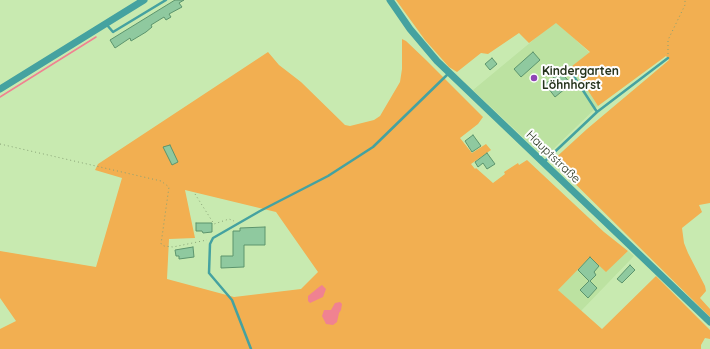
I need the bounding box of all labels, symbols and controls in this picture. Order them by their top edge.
place label: Kindergarten Löhnhorst [542,64,619,92]
marker: Kindergarten Löhnhorst [529,73,539,83]
street label: Hauptstraße [523,128,583,186]

